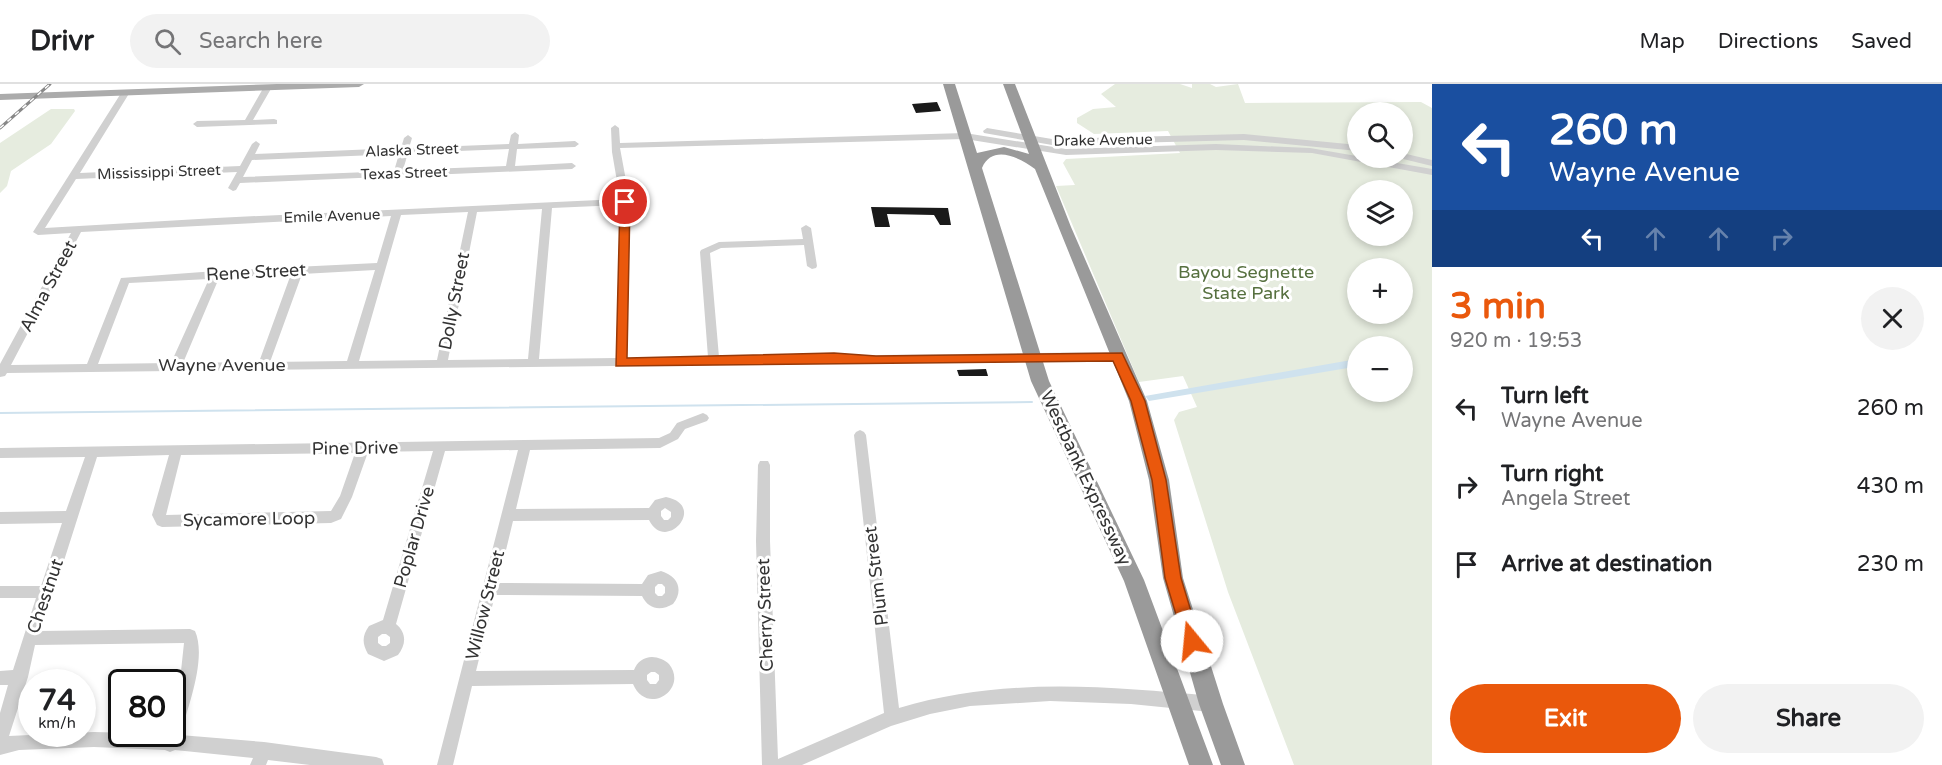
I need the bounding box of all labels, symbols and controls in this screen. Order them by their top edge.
search box [130,14,550,68]
text: Drivr [30,24,94,58]
icon: search [151,25,184,58]
text: Search here [199,28,323,54]
text: Map [1639,29,1685,54]
text: Directions [1718,29,1818,54]
text: Saved [1851,29,1912,54]
map controls [1347,102,1413,402]
button: search [1347,102,1413,168]
text: 260 m [1549,105,1678,156]
icon: left [1450,108,1528,186]
street label: Drake Avenue [1053,130,1153,150]
street label: Alaska Street [365,139,459,161]
text: Wayne Avenue [1549,156,1740,189]
street label: Mississippi Street [97,161,221,183]
street label: Texas Street [360,162,448,184]
pin [599,176,650,227]
button: layers [1347,180,1413,246]
icon: arrive [608,185,641,218]
street label: Emile Avenue [283,205,381,227]
icon: left [1576,222,1609,255]
icon: ahead [1639,222,1672,255]
icon: ahead [1702,222,1735,255]
icon: right [1765,222,1798,255]
street label: Alma Street [15,236,81,336]
street label: Dolly Street [434,250,474,352]
street label: Rene Street [205,258,307,286]
button: + [1347,258,1413,324]
park label: Bayou Segnette State Park [1178,261,1314,304]
text: 3 min [1450,285,1546,328]
button: close [1861,287,1924,350]
text: 920 m · 19:53 [1450,329,1582,353]
button: − [1347,336,1413,402]
street label: Wayne Avenue [158,354,286,376]
text: Turn left [1501,383,1589,409]
street label: Westbank Expressway [1036,387,1136,569]
icon: left [1450,392,1483,425]
text: 260 m [1857,395,1924,421]
text: Wayne Avenue [1501,409,1643,433]
street label: Pine Drive [312,436,398,460]
text: Turn right [1501,461,1603,487]
icon: right [1450,470,1483,503]
text: 430 m [1857,473,1924,499]
street label: Poplar Drive [389,484,439,590]
text: Angela Street [1501,487,1631,511]
street label: Sycamore Loop [183,507,315,531]
street label: Plum Street [859,525,893,627]
street label: Willow Street [461,548,509,662]
icon: arrive [1450,548,1483,581]
text: Arrive at destination [1501,551,1712,577]
text: 230 m [1857,551,1924,577]
street label: Chestnut [22,556,68,636]
street label: Cherry Street [752,558,778,672]
position arrow [1160,609,1224,673]
speed limit sign: 80 [108,669,186,747]
text: 74 [38,682,76,719]
button: Exit [1450,684,1681,753]
button: Share [1693,684,1924,753]
text: km/h [38,714,76,732]

